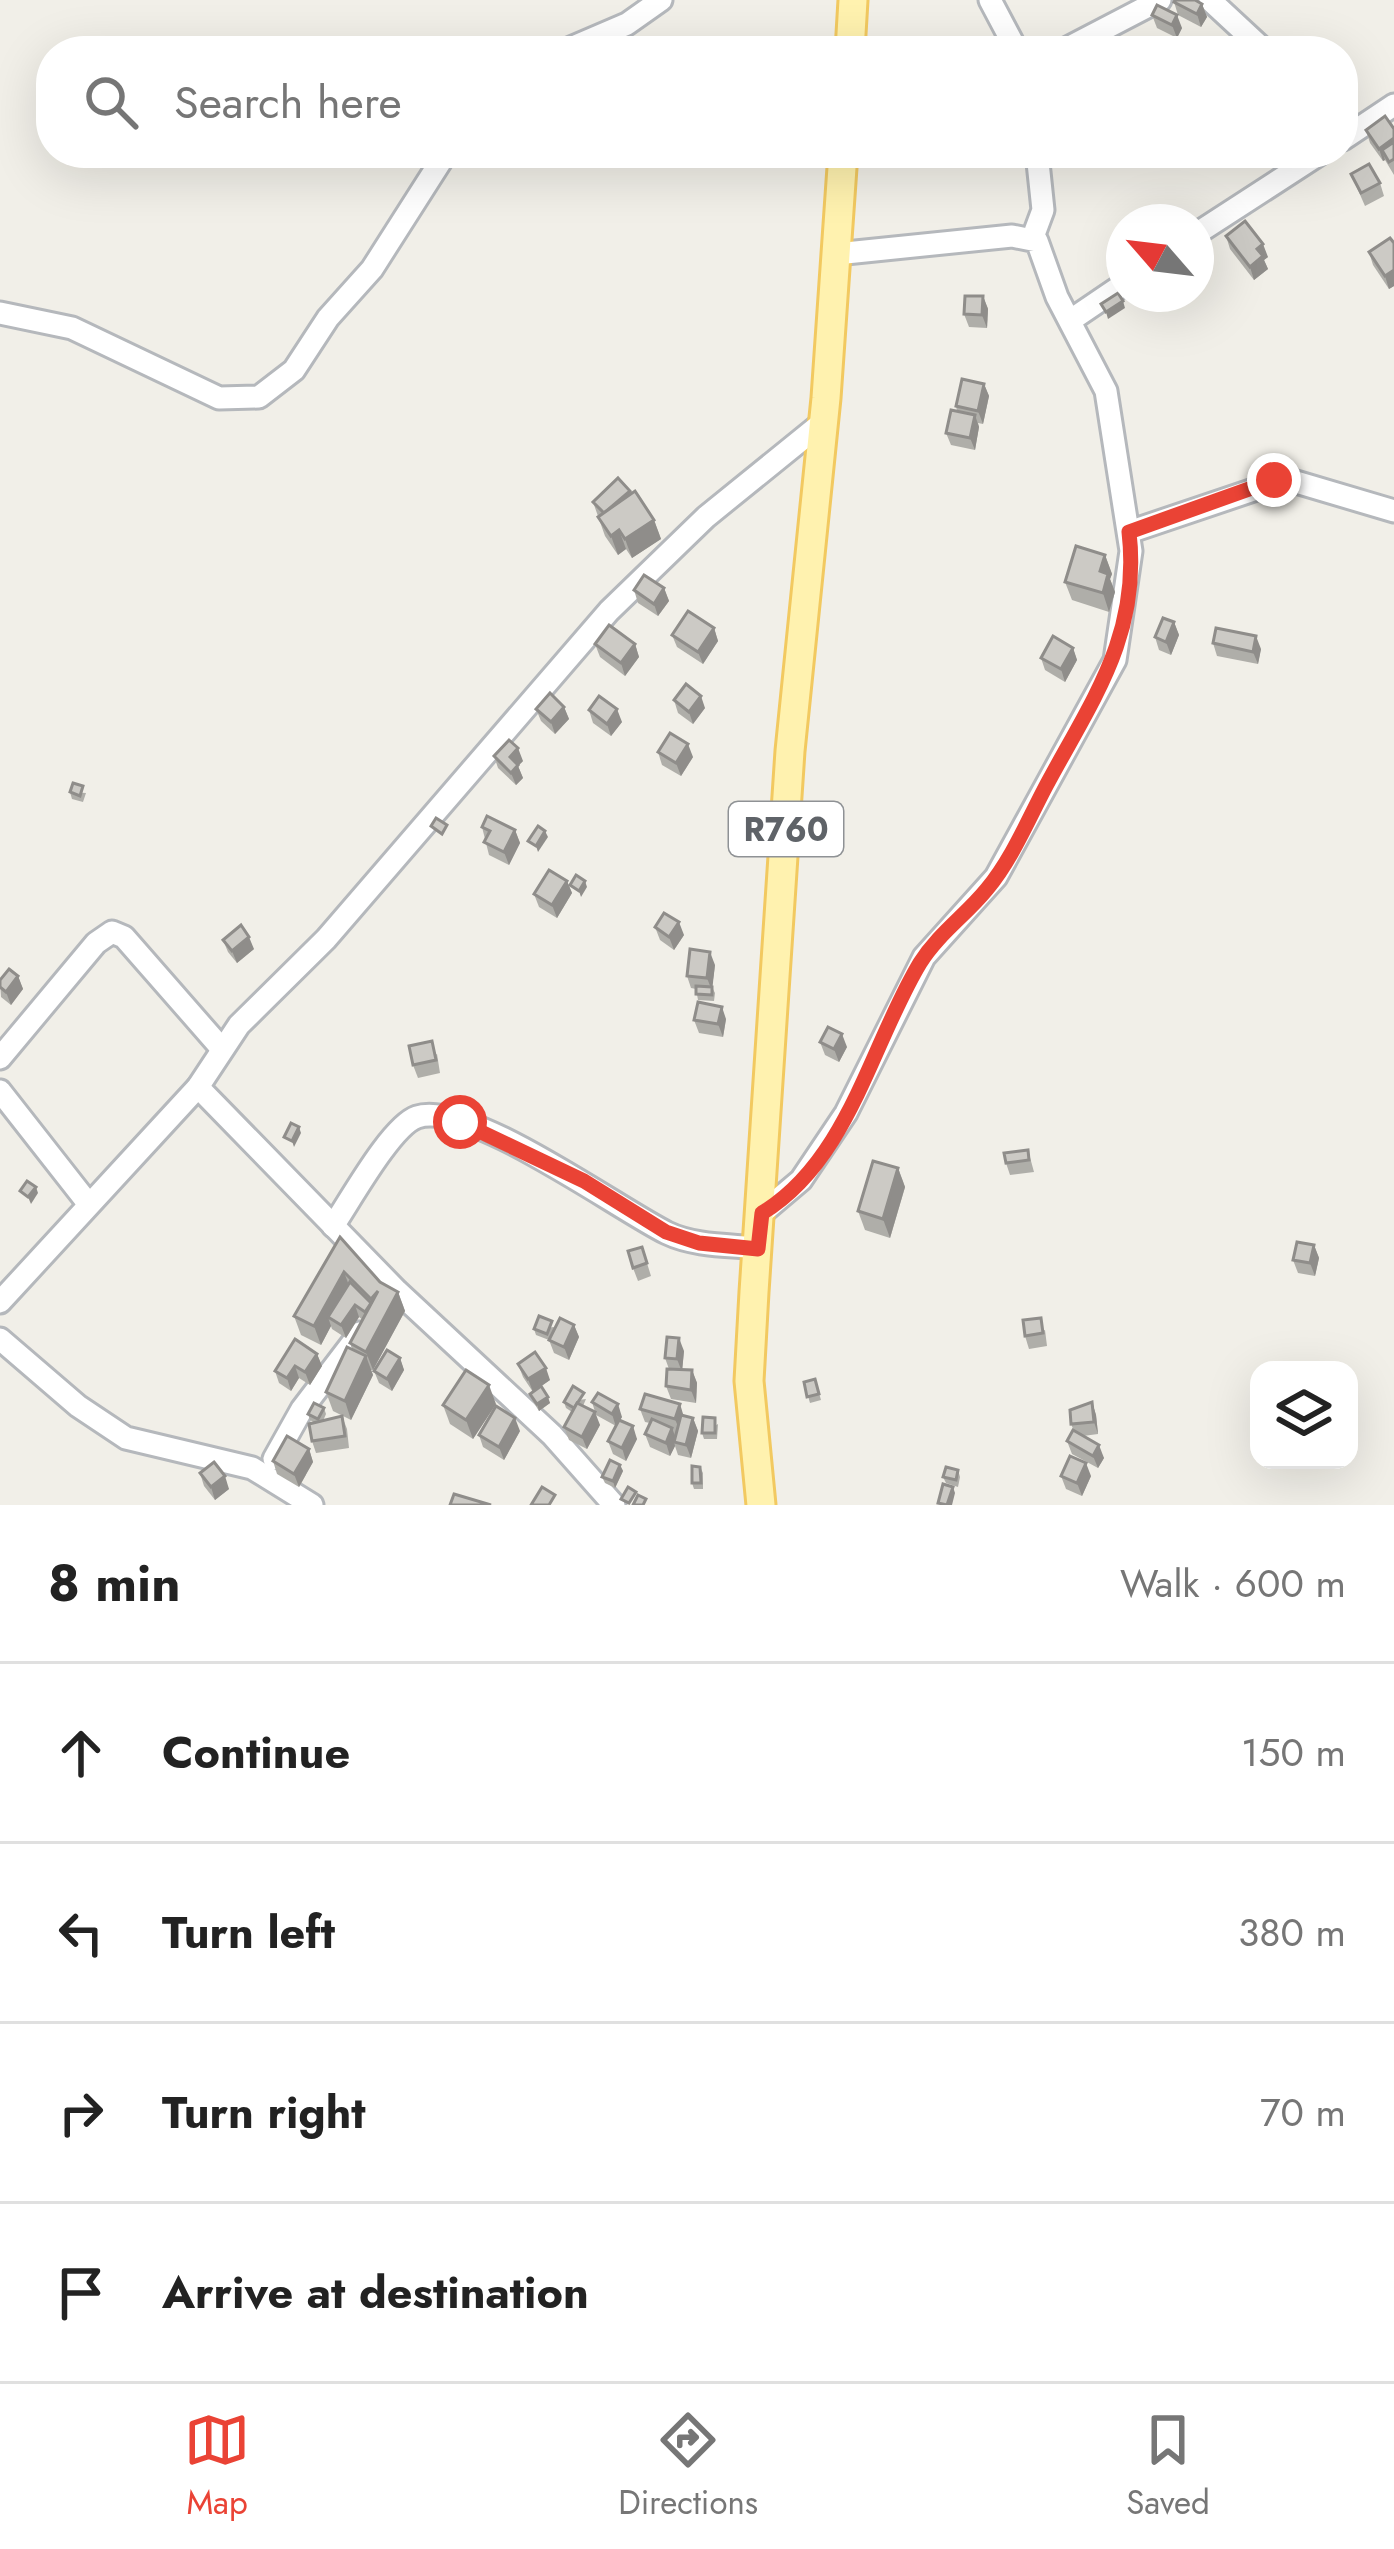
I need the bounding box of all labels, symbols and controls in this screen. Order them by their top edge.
search box [36,36,1358,168]
icon: search [78,69,144,135]
text: Search here [174,70,402,135]
north arrow [1106,204,1214,312]
route end [1247,453,1301,507]
road number: R760 [729,802,843,856]
route start [433,1095,487,1149]
map controls [1250,1361,1358,1469]
button: layers [1250,1361,1358,1469]
text: 8 min [48,1546,181,1620]
text: Walk · 600 m [1120,1555,1346,1612]
icon: ahead [48,1720,114,1786]
text: Continue [162,1720,350,1785]
text: 150 m [1241,1724,1346,1781]
icon: left [48,1900,114,1966]
text: Turn left [162,1900,335,1965]
text: 380 m [1238,1904,1346,1961]
icon: right [48,2080,114,2146]
text: Turn right [162,2080,366,2145]
text: 70 m [1260,2084,1346,2141]
icon: arrive [48,2260,114,2326]
text: Arrive at destination [162,2260,589,2325]
tab: Map [184,2407,250,2526]
tab: Directions [618,2407,758,2526]
tab: Saved [1126,2407,1210,2526]

